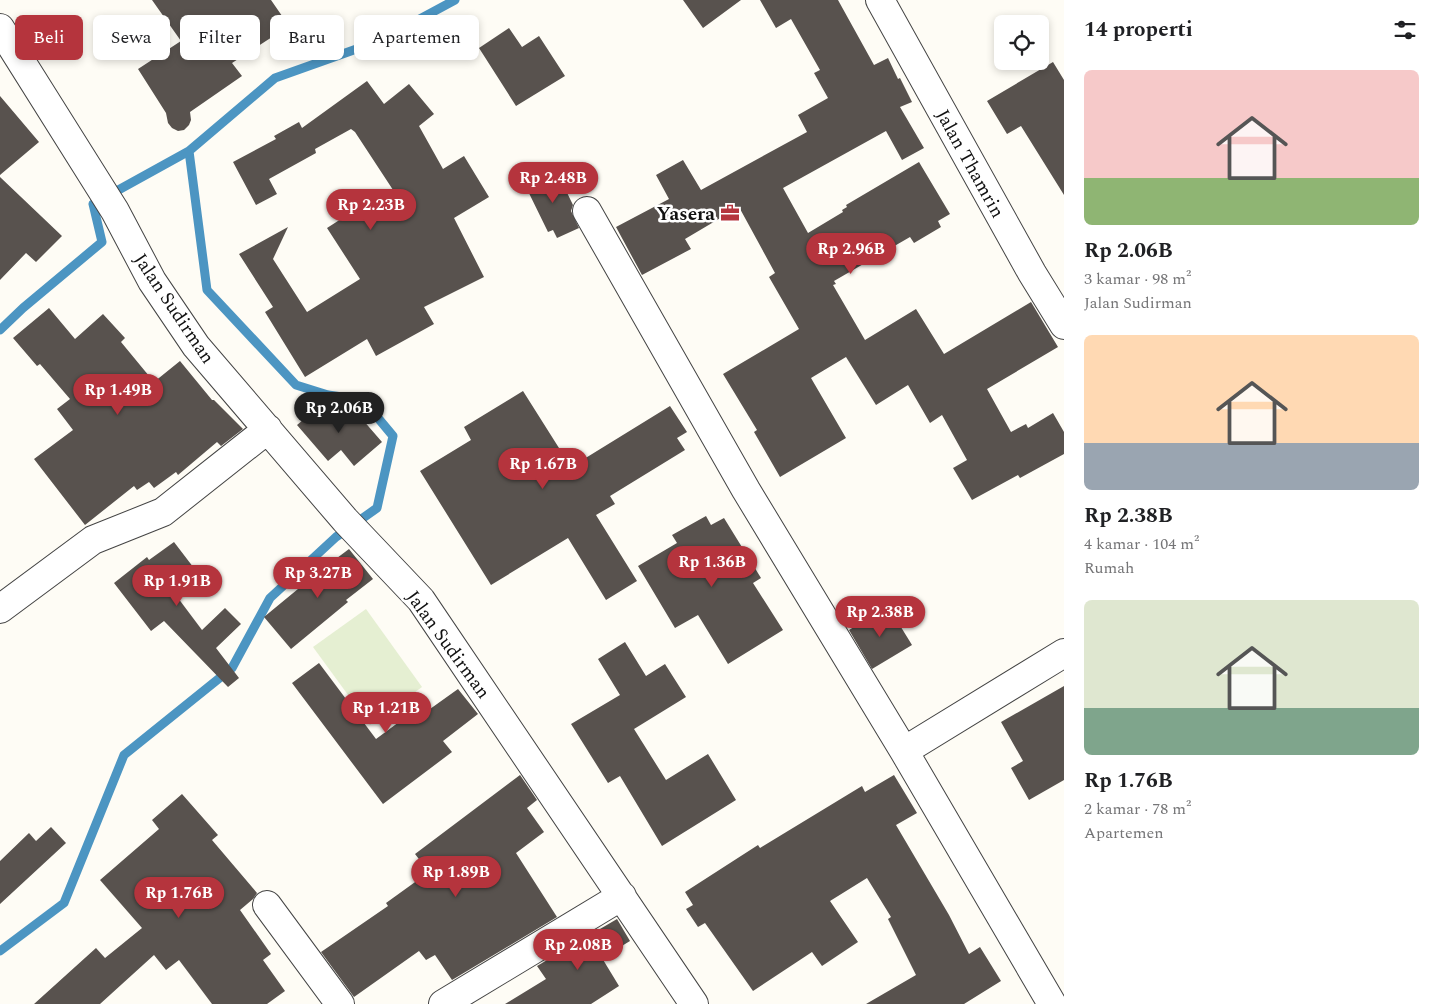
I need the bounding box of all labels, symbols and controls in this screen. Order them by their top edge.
text: 14 properti [1084,14,1193,46]
chip: Beli [15,15,83,60]
chip: Sewa [93,15,170,60]
chip: Filter [180,15,260,60]
chip: Baru [270,15,344,60]
chip: Apartemen [354,15,479,60]
map controls [994,15,1049,70]
button: locate [994,15,1049,70]
icon: filters [1391,16,1419,44]
icon: home [1207,103,1297,193]
street label: Jalan Thamrin [928,104,1012,224]
pin: Rp 2.48B [501,162,605,204]
text: Rp 2.48B [519,166,587,190]
pin: Rp 2.23B [319,188,423,231]
text: Rp 2.23B [337,193,405,217]
place label: Yasera [657,200,715,229]
office icon: Yasera [719,202,741,224]
pin: Rp 2.96B [799,232,903,275]
text: Rp 2.06B [1084,235,1173,267]
text: Rp 2.96B [817,237,885,261]
street label: Jalan Sudirman [126,248,222,370]
text: 3 kamar · 98 m² [1084,267,1191,291]
text: Jalan Sudirman [1084,291,1192,315]
icon: home [1207,368,1297,458]
pin: Rp 1.49B [66,374,170,416]
text: Rp 1.49B [84,378,152,402]
pin: Rp 2.06B [287,392,391,434]
text: Rp 2.06B [305,396,373,420]
pin: Rp 1.67B [491,448,595,490]
text: Rp 1.67B [509,452,577,476]
text: Rp 2.38B [1084,500,1173,532]
text: 4 kamar · 104 m² [1084,532,1199,556]
pin: Rp 1.36B [660,546,764,588]
text: Rp 1.36B [678,550,746,574]
pin: Rp 3.27B [266,556,370,599]
text: Rumah [1084,556,1134,580]
text: Rp 3.27B [284,561,352,585]
pin: Rp 1.91B [125,564,229,607]
text: Rp 1.91B [143,569,211,593]
street label: Jalan Sudirman [398,585,497,705]
pin: Rp 2.38B [828,596,932,638]
text: Rp 2.38B [846,600,914,624]
icon: home [1207,633,1297,723]
pin: Rp 1.21B [334,692,438,734]
text: Rp 1.21B [352,696,420,720]
text: Rp 1.76B [1084,765,1173,797]
text: 2 kamar · 78 m² [1084,797,1191,821]
text: Apartemen [1084,821,1164,845]
pin: Rp 1.89B [404,856,508,898]
text: Rp 1.89B [422,860,490,884]
pin: Rp 1.76B [127,876,231,919]
text: Rp 1.76B [145,881,213,905]
pin: Rp 2.08B [526,928,630,971]
text: Rp 2.08B [544,933,612,957]

